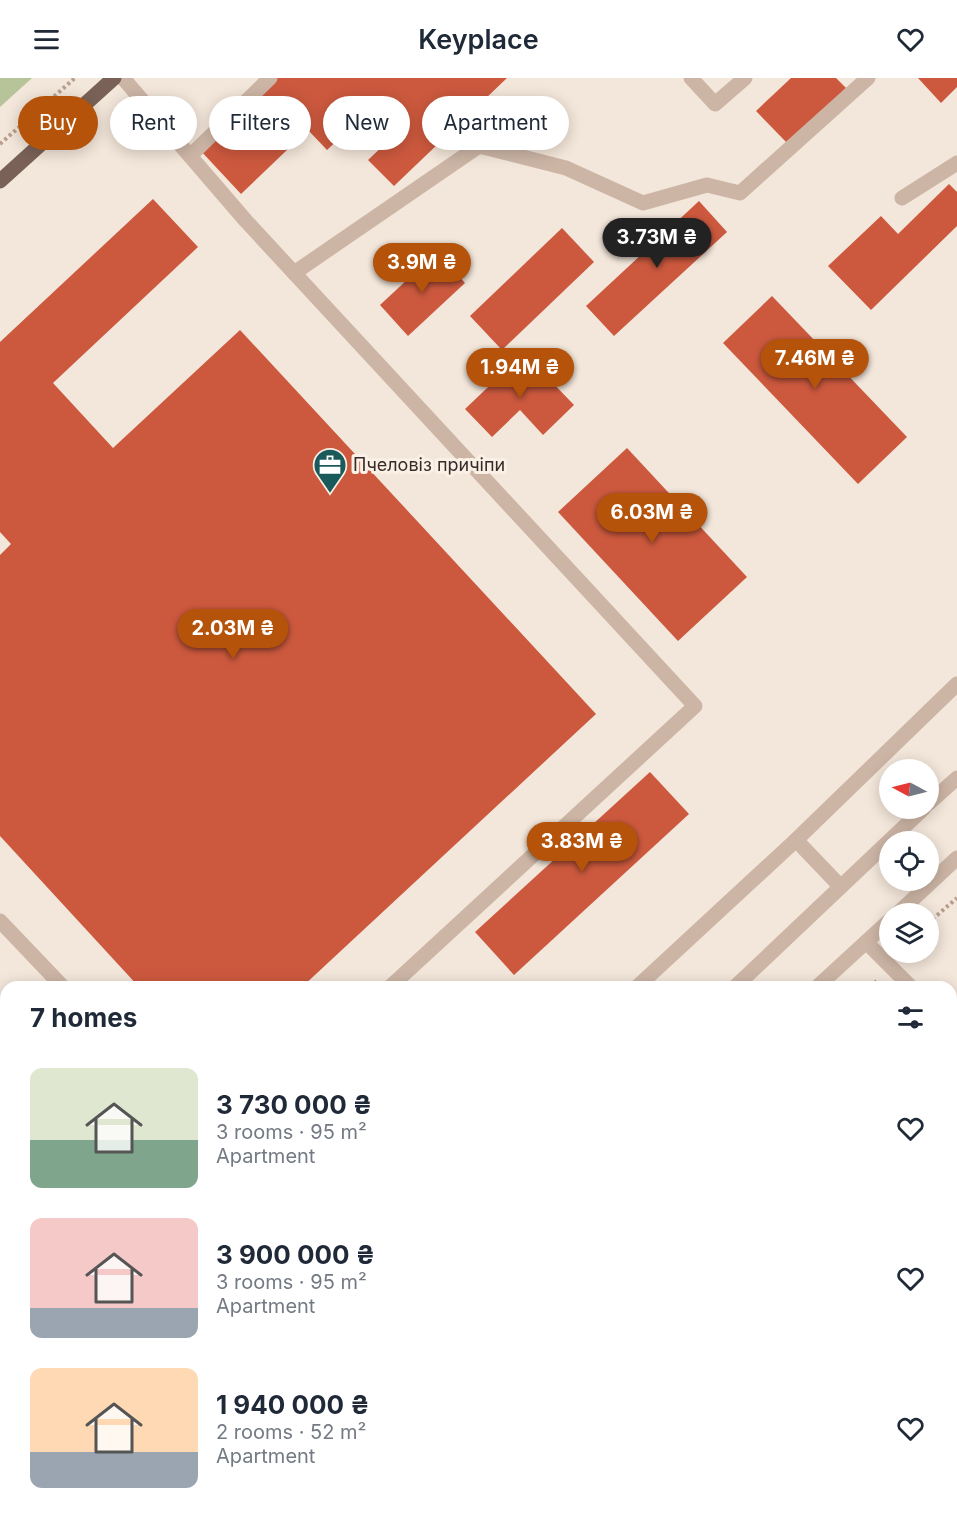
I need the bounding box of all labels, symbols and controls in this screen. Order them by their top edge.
icon: menu [30,23,63,56]
text: Keyplace [418,23,539,56]
icon: heart [894,23,927,56]
chip: Buy [18,96,98,150]
chip: Rent [110,96,197,150]
chip: Filters [209,96,311,150]
chip: New [323,96,410,150]
chip: Apartment [422,96,569,150]
pin: 3.73M ₴ [602,218,712,269]
text: 3.73M ₴ [616,225,698,249]
pin: 3.9M ₴ [373,243,471,294]
text: 3.9M ₴ [387,250,457,274]
pin: 7.46M ₴ [760,339,870,390]
text: 7.46M ₴ [775,346,855,370]
pin: 1.94M ₴ [465,348,575,399]
text: 1.94M ₴ [480,355,560,379]
office icon: Пчеловіз причіпи [312,447,348,494]
place label: Пчеловіз причіпи [353,454,505,475]
pin: 6.03M ₴ [597,493,707,544]
text: 6.03M ₴ [610,500,694,524]
pin: 2.03M ₴ [178,609,288,660]
text: 2.03M ₴ [191,616,275,640]
north arrow [879,759,939,819]
map controls [879,759,939,963]
pin: 3.83M ₴ [527,822,637,873]
text: 3.83M ₴ [541,829,623,853]
button: locate [879,831,939,891]
button: layers [879,903,939,963]
icon: filters [894,1001,927,1034]
text: 7 homes [30,1002,137,1033]
text: 3 730 000 ₴ [216,1089,372,1120]
icon: home [78,1092,150,1164]
icon: heart [894,1112,927,1145]
text: 3 rooms · 95 m² [216,1120,367,1144]
text: Apartment [216,1144,315,1168]
text: 3 900 000 ₴ [216,1239,375,1270]
icon: home [78,1242,150,1314]
icon: heart [894,1262,927,1295]
text: 3 rooms · 95 m² [216,1270,367,1294]
text: Apartment [216,1294,315,1318]
text: 1 940 000 ₴ [216,1389,370,1420]
icon: home [78,1392,150,1464]
icon: heart [894,1412,927,1445]
text: 2 rooms · 52 m² [216,1420,366,1444]
text: Apartment [216,1444,315,1468]

